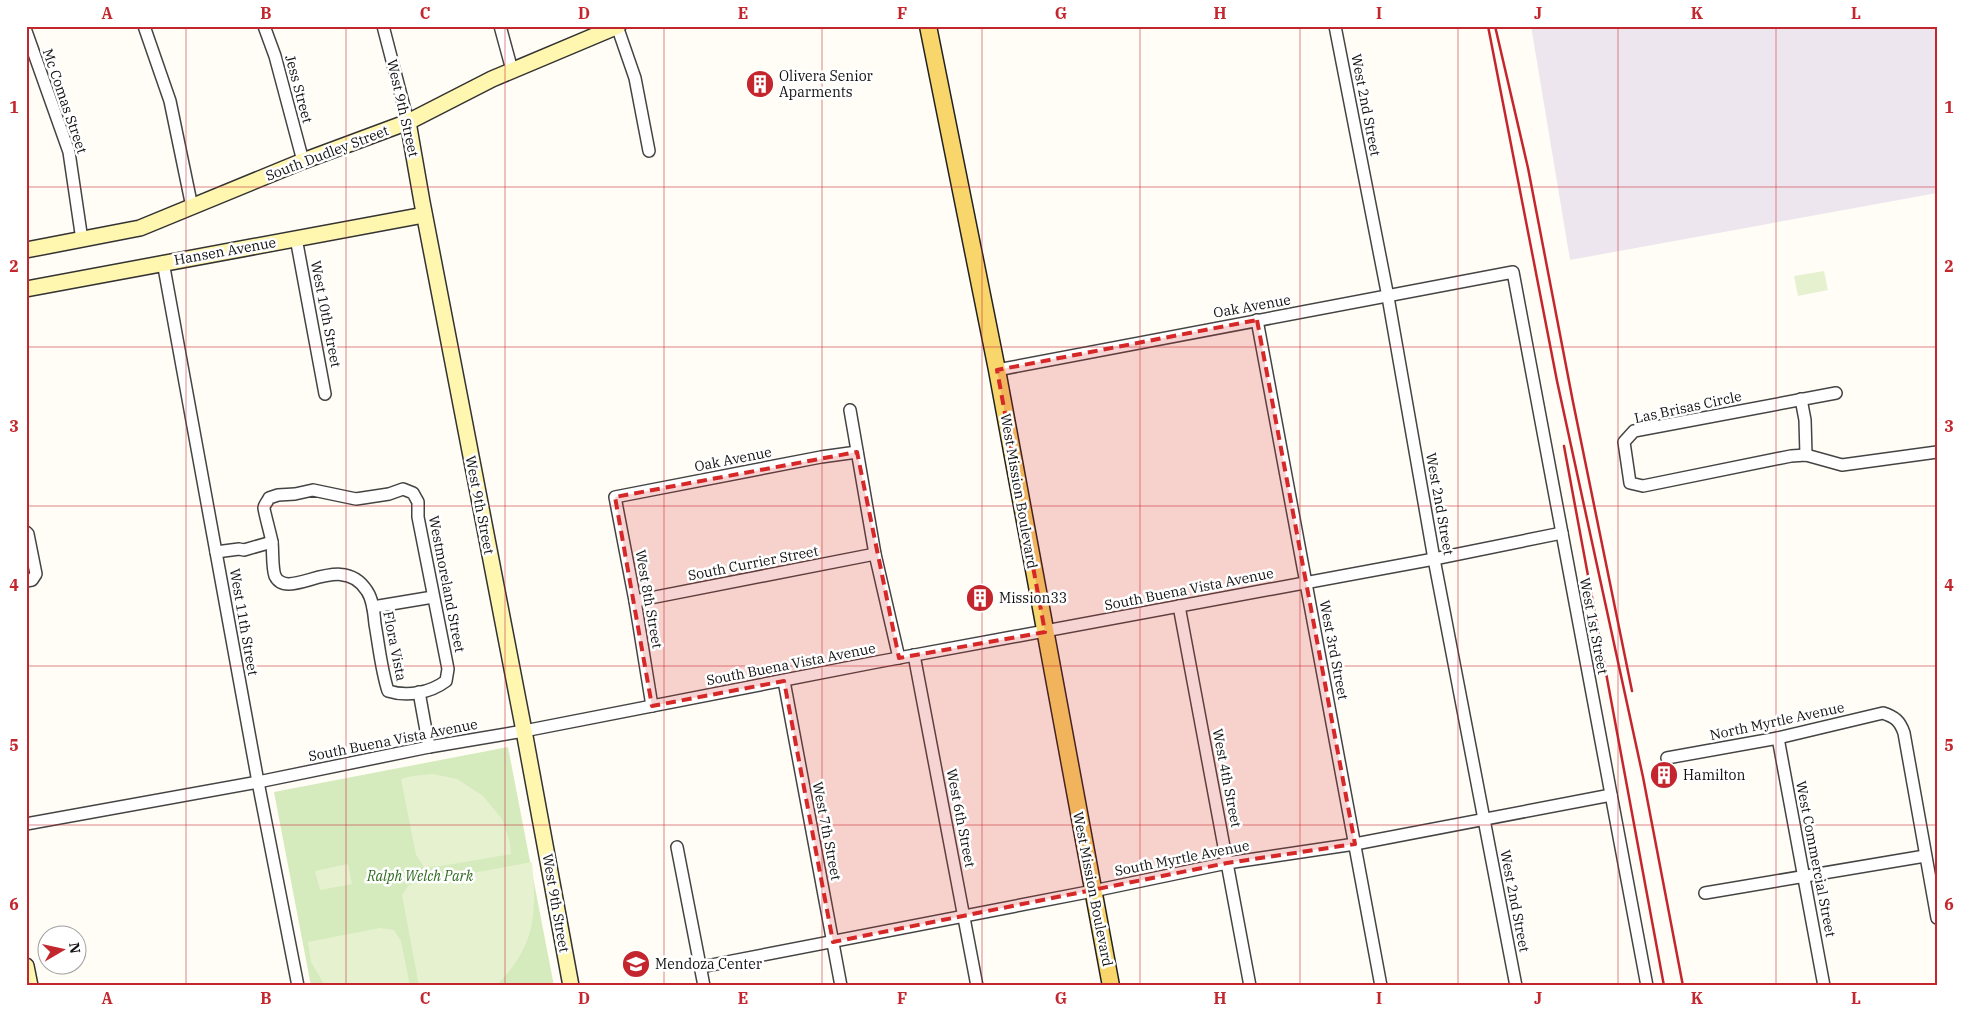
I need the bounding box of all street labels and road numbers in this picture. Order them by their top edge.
street label: Mc Comas Street [39,46,91,156]
street label: West 2nd Street [1347,52,1385,158]
street label: Jess Street [281,53,317,125]
street label: West 9th Street [383,57,423,159]
street label: South Dudley Street [263,121,391,185]
street label: Hansen Avenue [173,233,277,269]
street label: West 10th Street [307,259,345,369]
street label: Oak Avenue [1212,290,1292,322]
street label: Las Brisas Circle [1633,387,1743,427]
street label: West Mission Boulevard [996,412,1042,571]
street label: Oak Avenue [693,443,773,475]
street label: West 2nd Street [1422,451,1458,557]
street label: West 9th Street [462,454,498,556]
street label: Westmoreland Street [425,514,469,654]
street label: South Currier Street [686,542,820,584]
street label: West 8th Street [631,548,667,650]
street label: South Buena Vista Avenue [1103,564,1275,614]
street label: West 11th Street [226,567,262,677]
street label: West 1st Street [1576,576,1612,676]
street label: West 3rd Street [1316,599,1352,701]
street label: Flora Vista [379,610,411,683]
street label: South Buena Vista Avenue [705,639,877,689]
street label: North Myrtle Avenue [1708,698,1846,744]
street label: South Buena Vista Avenue [307,715,479,765]
street label: West 4th Street [1209,727,1245,829]
street label: West 6th Street [943,767,979,869]
street label: West Commercial Street [1792,779,1840,939]
street label: West 7th Street [809,780,845,882]
street label: West Mission Boulevard [1069,810,1117,968]
street label: South Myrtle Avenue [1113,836,1251,880]
street label: West 2nd Street [1496,848,1534,954]
street label: West 9th Street [538,852,574,954]

